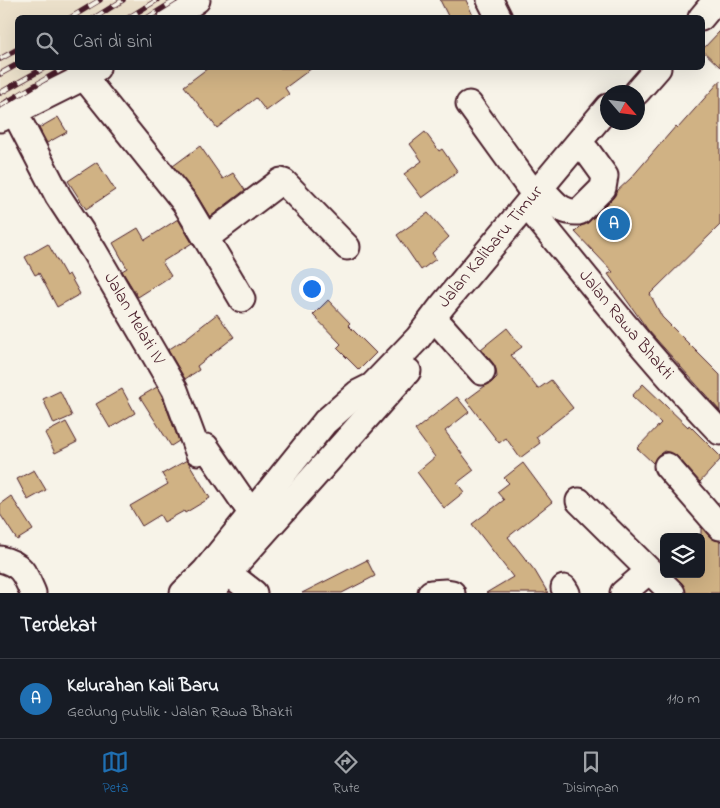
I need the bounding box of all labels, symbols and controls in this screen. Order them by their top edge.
search box [15,15,705,70]
icon: search [33,29,61,57]
text: Cari di sini [73,29,152,56]
north arrow [600,85,645,130]
street label: Jalan Kalibaru Timur [432,180,550,314]
pin: A [598,205,630,243]
street label: Jalan Rawa Bhakti [572,264,679,386]
street label: Jalan Melati IV [96,268,171,370]
your location [299,276,325,302]
map controls [660,533,705,578]
button: layers [660,533,705,578]
text: Terdekat [20,611,97,641]
text: Kelurahan Kali Baru [67,673,219,700]
text: A [31,687,41,711]
text: 110 m [666,687,700,711]
text: Gedung publik · Jalan Rawa Bhakti [67,700,293,724]
tab: Peta [101,748,129,799]
tab: Rute [332,748,360,799]
tab: Disimpan [563,748,619,799]

